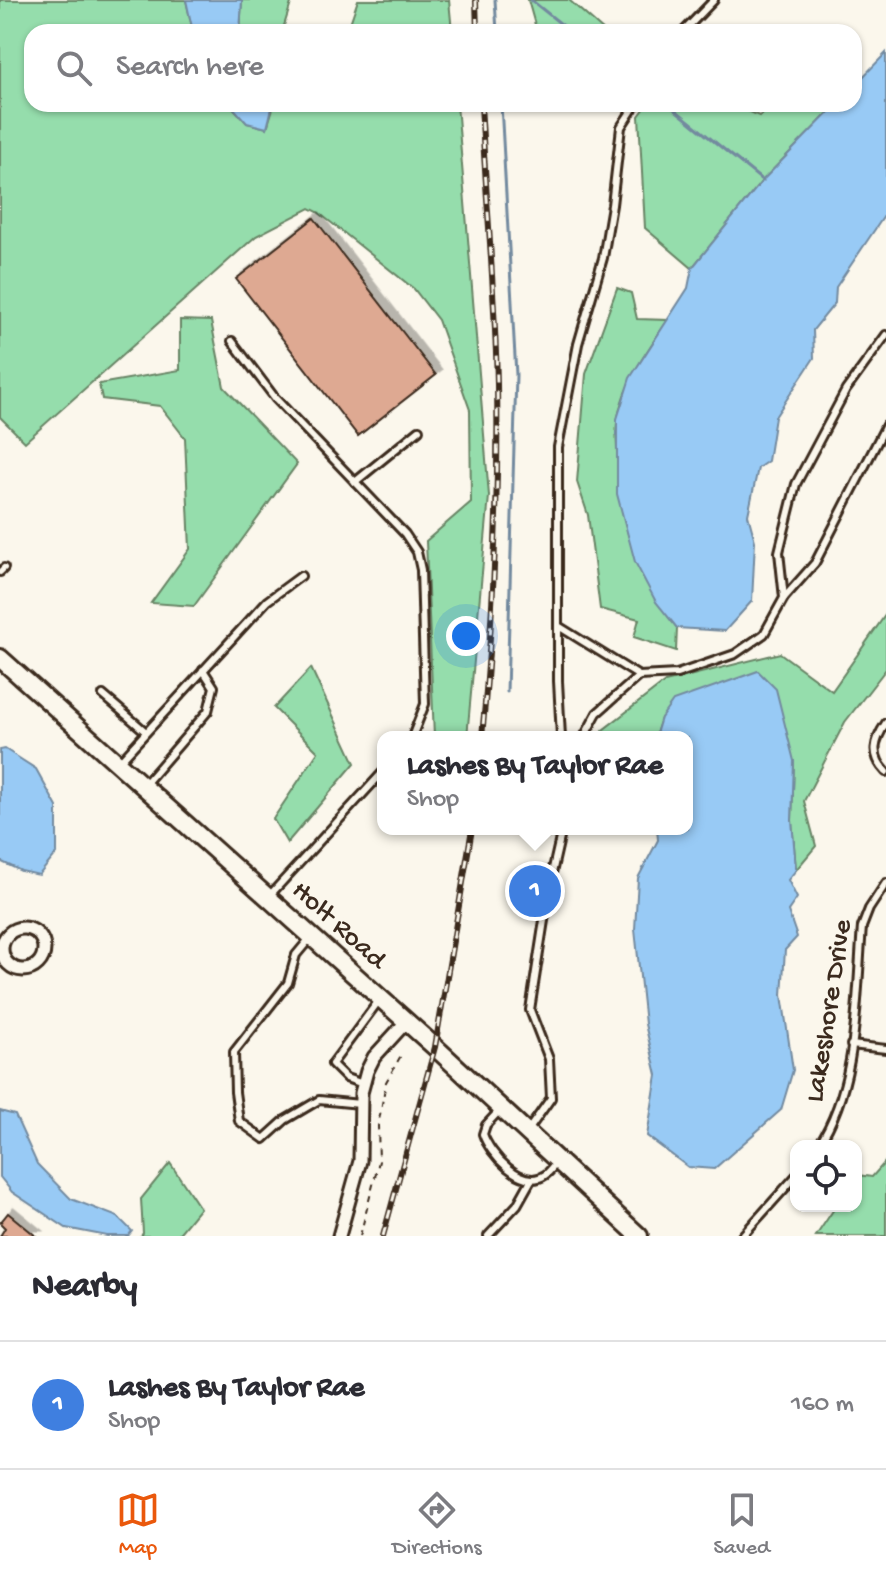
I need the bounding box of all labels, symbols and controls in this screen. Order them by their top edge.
search box [24,24,862,112]
icon: search [52,46,96,90]
text: Search here [116,51,264,86]
your location [446,616,486,656]
popup [377,731,693,835]
text: Lashes By Taylor Rae [407,750,663,785]
text: Shop [407,785,459,816]
pin: 1 [509,861,561,921]
street label: Holt Road [284,875,394,979]
street label: Lakeshore Drive [799,917,861,1105]
map controls [790,1140,862,1212]
button: locate [790,1140,862,1212]
text: Nearby [32,1268,137,1308]
text: Lashes By Taylor Rae [108,1372,364,1407]
text: 1 [53,1390,63,1421]
text: 160 m [791,1390,854,1421]
text: Shop [108,1407,160,1438]
tab: Map [116,1488,160,1562]
tab: Directions [392,1488,482,1562]
tab: Saved [714,1488,770,1562]

